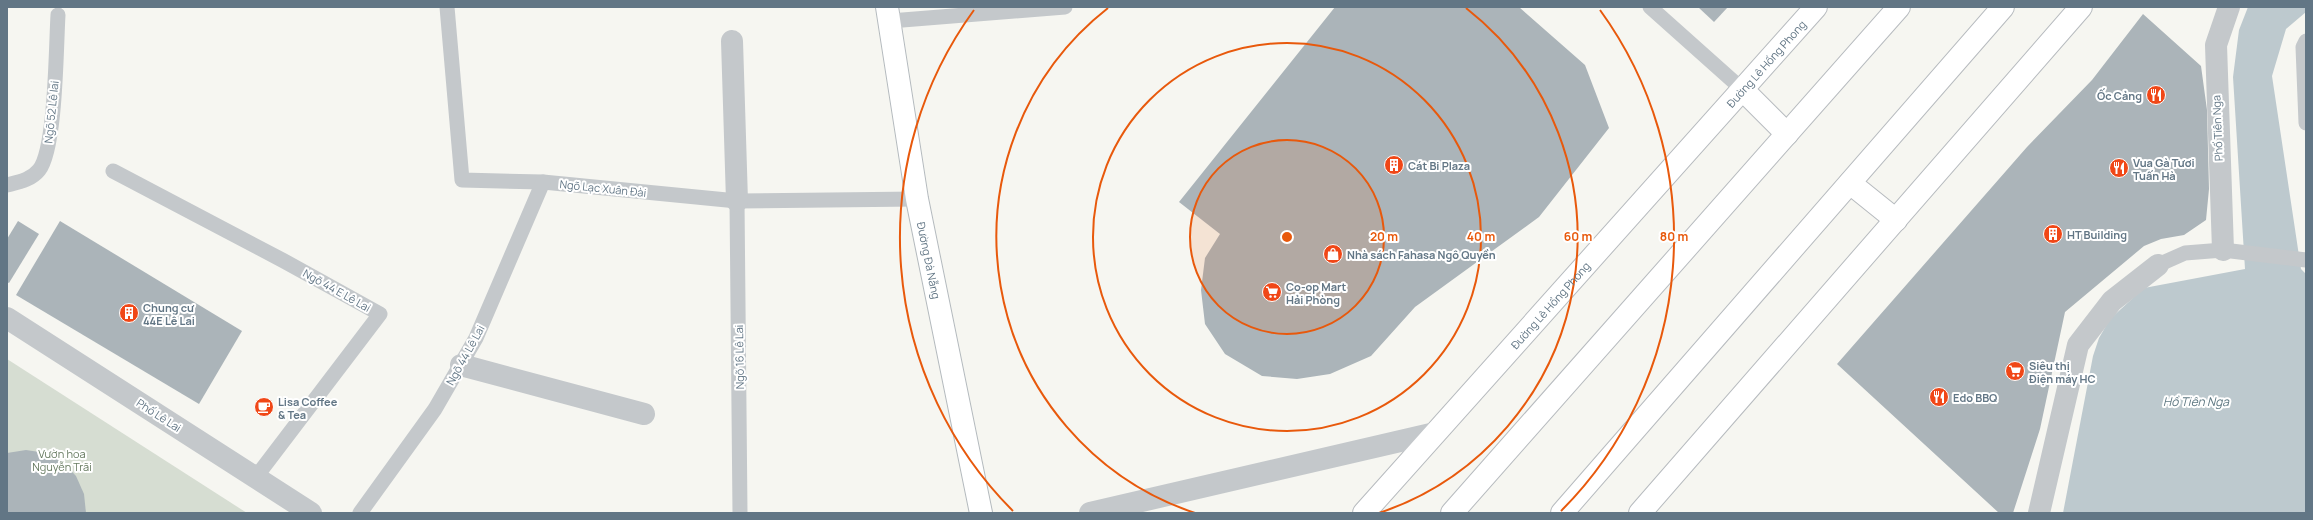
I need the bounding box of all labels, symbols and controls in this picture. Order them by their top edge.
street label: Đường Lê Hồng Phong [1723,16,1809,110]
street label: Ngõ 52 Lê lai [40,80,62,144]
restaurant icon: Ốc Cảng [2145,84,2167,106]
place label: Ốc Cảng [2097,88,2142,103]
street label: Phố Tiên Nga [2208,95,2226,161]
building icon: Cát Bi Plaza [1383,154,1405,176]
place label: Vua Gà Tươi Tuấn Hà [2133,155,2195,183]
restaurant icon: Vua Gà Tươi Tuấn Hà [2108,157,2130,179]
place label: Cát Bi Plaza [1408,158,1470,173]
street label: Ngõ Lạc Xuân Đài [559,176,647,200]
street label: Đường Đà Nẵng [914,221,945,300]
building icon: HT Building [2042,223,2064,245]
place label: HT Building [2067,227,2127,242]
text: 20 m [1370,228,1398,245]
text: 40 m [1467,228,1495,245]
text: 60 m [1564,228,1592,245]
text: 80 m [1660,228,1688,245]
centre of rings [1280,230,1294,244]
shop icon: Nhà sách Fahasa Ngô Quyền [1322,243,1344,265]
place label: Nhà sách Fahasa Ngô Quyền [1347,247,1496,262]
street label: Đường Lê Hồng Phong [1507,258,1593,352]
street label: Ngõ 44 E Lê Lai [301,265,373,315]
place label: Co-op Mart Hải Phòng [1286,279,1346,307]
supermarket icon: Co-op Mart Hải Phòng [1261,281,1283,303]
place label: Chung cư 44E Lê Lai [143,300,195,328]
building icon: Chung cư 44E Lê Lai [118,302,140,324]
street label: Ngõ 44 Lê Lai [442,322,488,388]
street label: Ngõ 16 Lê Lai [731,325,747,389]
place label: Siêu thị Điện máy HC [2029,358,2096,386]
supermarket icon: Siêu thị Điện máy HC [2004,360,2026,382]
restaurant icon: Edo BBQ [1928,386,1950,408]
place label: Edo BBQ [1953,390,1997,405]
water label: Hồ Tiên Nga [2163,393,2230,410]
place label: Lisa Coffee & Tea [278,394,338,422]
street label: Phố Lê Lai [134,395,184,435]
cafe icon: Lisa Coffee & Tea [253,396,275,418]
park label: Vườn hoa Nguyễn Trãi [32,446,92,474]

